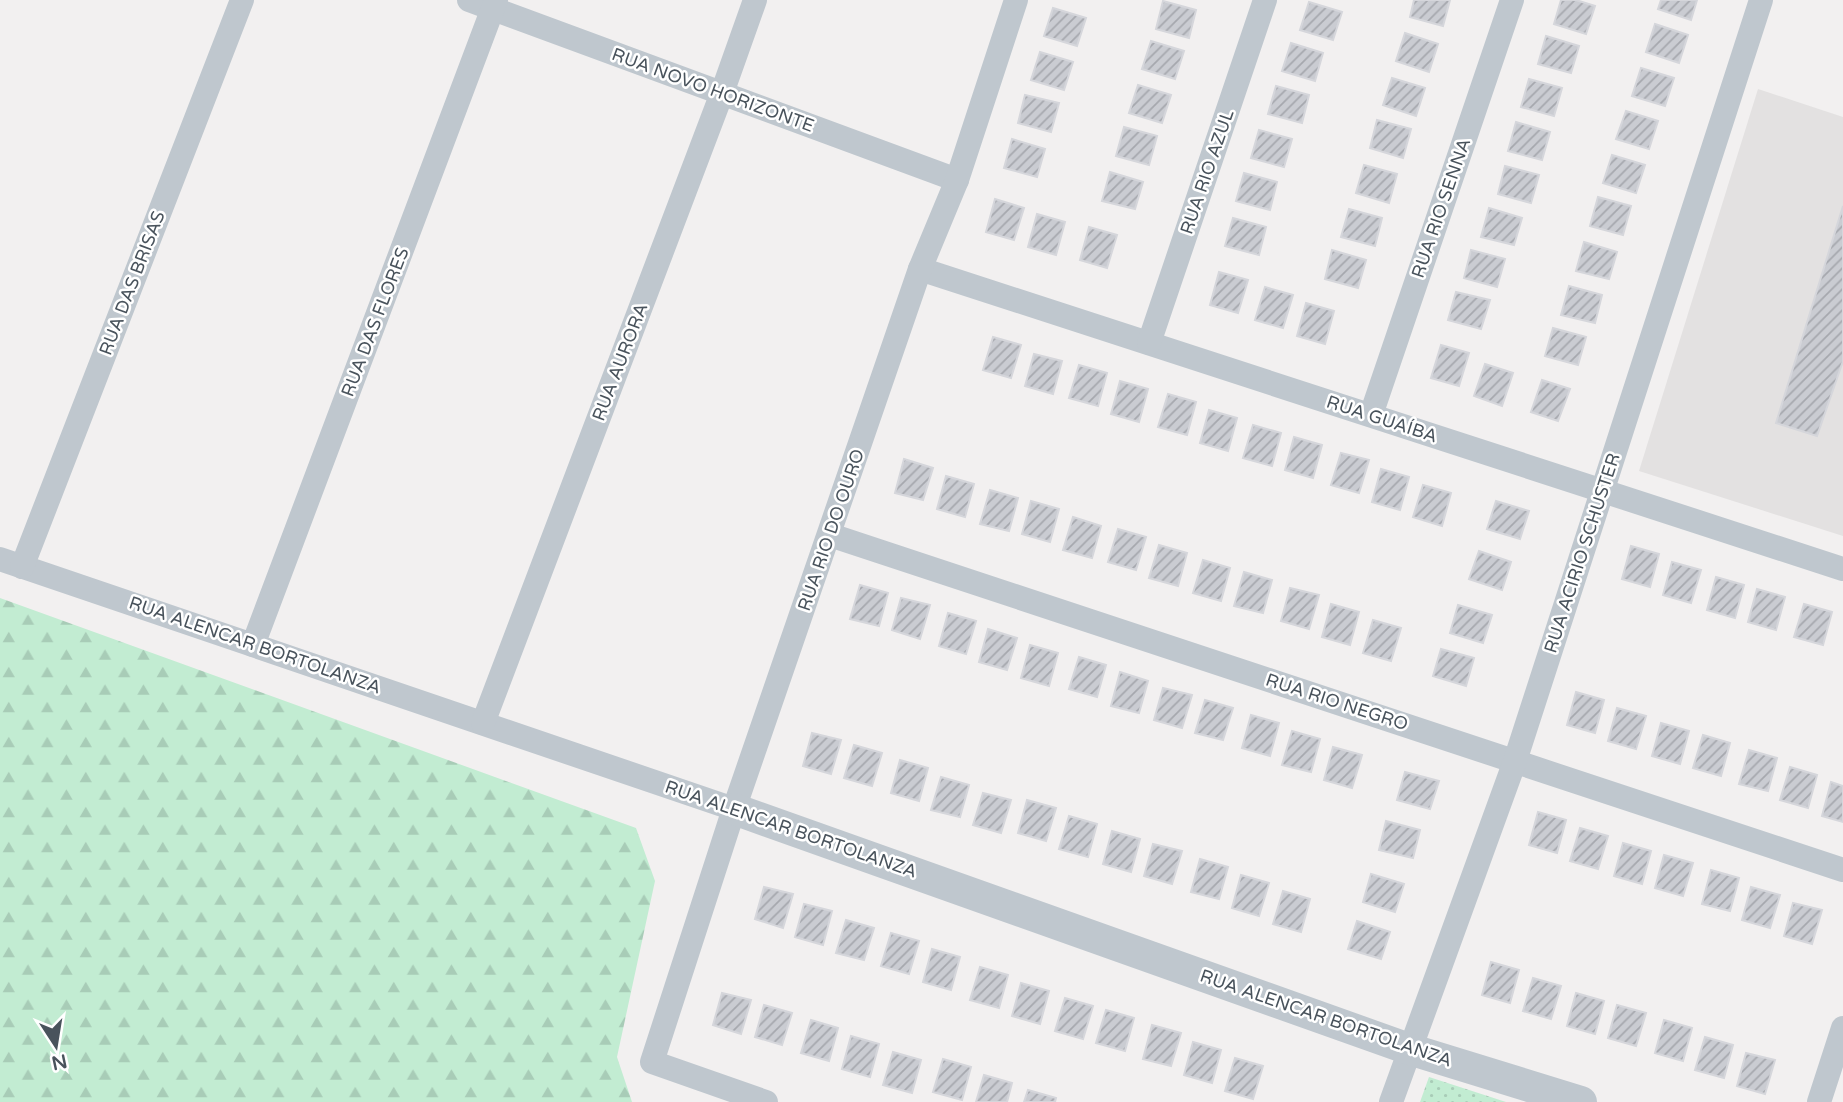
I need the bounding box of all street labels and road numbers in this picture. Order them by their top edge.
street label: RUA NOVO HORIZONTE [609,43,817,137]
street label: RUA RIO AZUL [1175,106,1239,237]
street label: RUA RIO SENNA [1407,135,1475,281]
street label: RUA DAS BRISAS [94,208,170,358]
street label: RUA DAS FLORES [336,244,414,400]
street label: RUA AURORA [587,300,653,424]
street label: RUA GUAÍBA [1324,391,1440,447]
street label: RUA RIO DO OURO [793,446,869,614]
street label: RUA ACIRIO SCHUSTER [1539,450,1625,656]
street label: RUA ALENCAR BORTOLANZA [126,591,384,699]
street label: RUA RIO NEGRO [1263,669,1411,735]
street label: RUA ALENCAR BORTOLANZA [662,775,920,883]
street label: RUA ALENCAR BORTOLANZA [1197,964,1455,1072]

